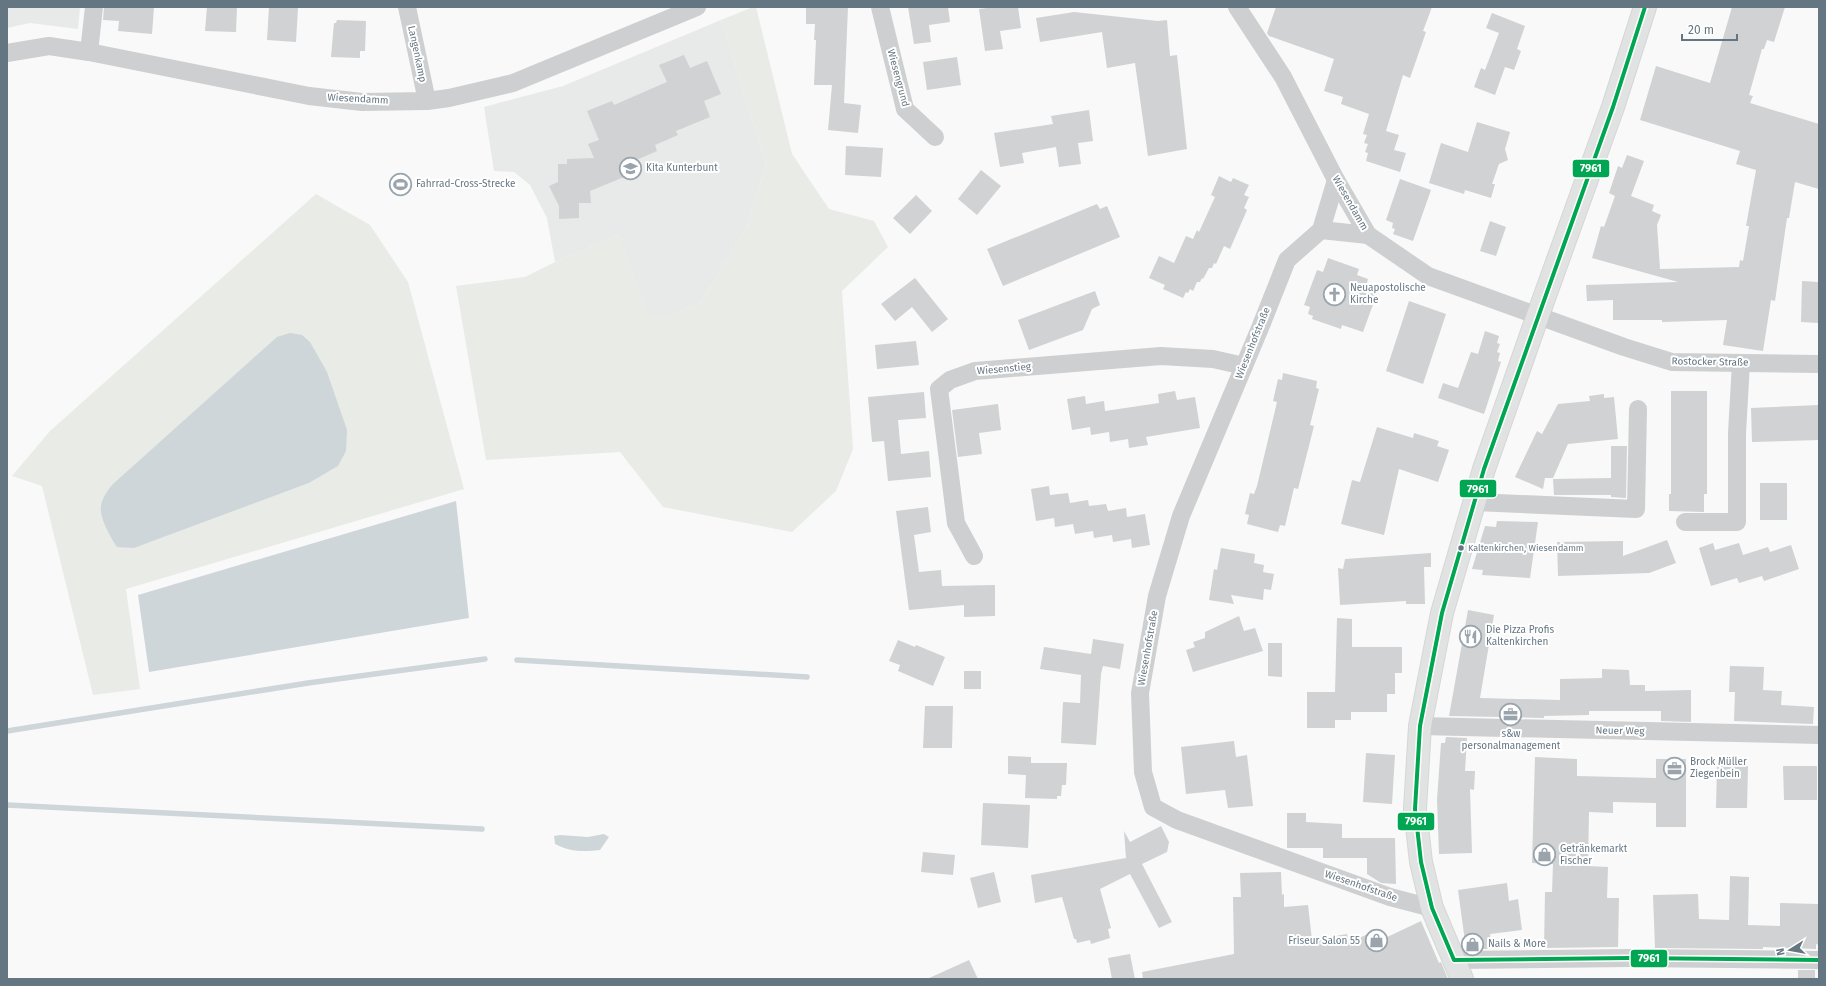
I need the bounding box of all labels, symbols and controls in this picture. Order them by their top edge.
scale bar [1682,16,1737,42]
text: 20 m [1688,23,1714,37]
street label: Langenkamp [405,25,429,83]
street label: Wiesengrund [885,48,911,108]
street label: Wiesendamm [327,91,389,107]
school or university icon: Kita Kunterbunt [617,155,643,181]
line badge: 7961 [1572,159,1610,178]
place label: Kita Kunterbunt [646,162,718,174]
text: 7961 [1580,162,1602,175]
sports icon: Fahrrad-Cross-Strecke [388,171,414,197]
street label: Wiesendamm [1330,174,1370,232]
place label: Fahrrad-Cross-Strecke [416,178,515,190]
church icon: Neuapostolische Kirche [1321,281,1347,307]
place label: Neuapostolische Kirche [1350,282,1426,306]
street label: Wiesenhofstraße [1233,305,1273,381]
street label: Rostocker Straße [1671,355,1749,369]
street label: Wiesenstieg [976,361,1032,377]
line badge: 7961 [1459,479,1497,498]
text: 7961 [1467,483,1489,496]
marker: Kaltenkirchen, Wiesendamm [1456,543,1466,553]
place label: Kaltenkirchen, Wiesendamm [1468,543,1584,553]
street label: Wiesenhofstraße [1135,609,1161,687]
restaurant icon: Die Pizza Profis Kaltenkirchen [1457,623,1483,649]
place label: Die Pizza Profis Kaltenkirchen [1486,624,1554,648]
office icon: s&w personalmanagement [1498,701,1524,727]
street label: Neuer Weg [1595,725,1645,737]
place label: s&w personalmanagement [1462,728,1561,752]
office icon: Brock Müller Ziegenbein [1662,755,1688,781]
place label: Brock Müller Ziegenbein [1690,756,1747,780]
line badge: 7961 [1397,812,1435,831]
text: 7961 [1405,815,1427,828]
shop icon: Getränkemarkt Fischer [1531,842,1557,868]
place label: Getränkemarkt Fischer [1560,843,1628,867]
street label: Wiesenhofstraße [1323,868,1399,904]
shop icon: Friseur Salon 55 [1363,928,1389,954]
north arrow [1770,930,1810,970]
shop icon: Nails & More [1459,931,1485,957]
place label: Friseur Salon 55 [1288,935,1360,947]
place label: Nails & More [1488,938,1546,950]
text: N [1774,947,1788,957]
line badge: 7961 [1630,949,1668,968]
text: 7961 [1638,952,1660,965]

